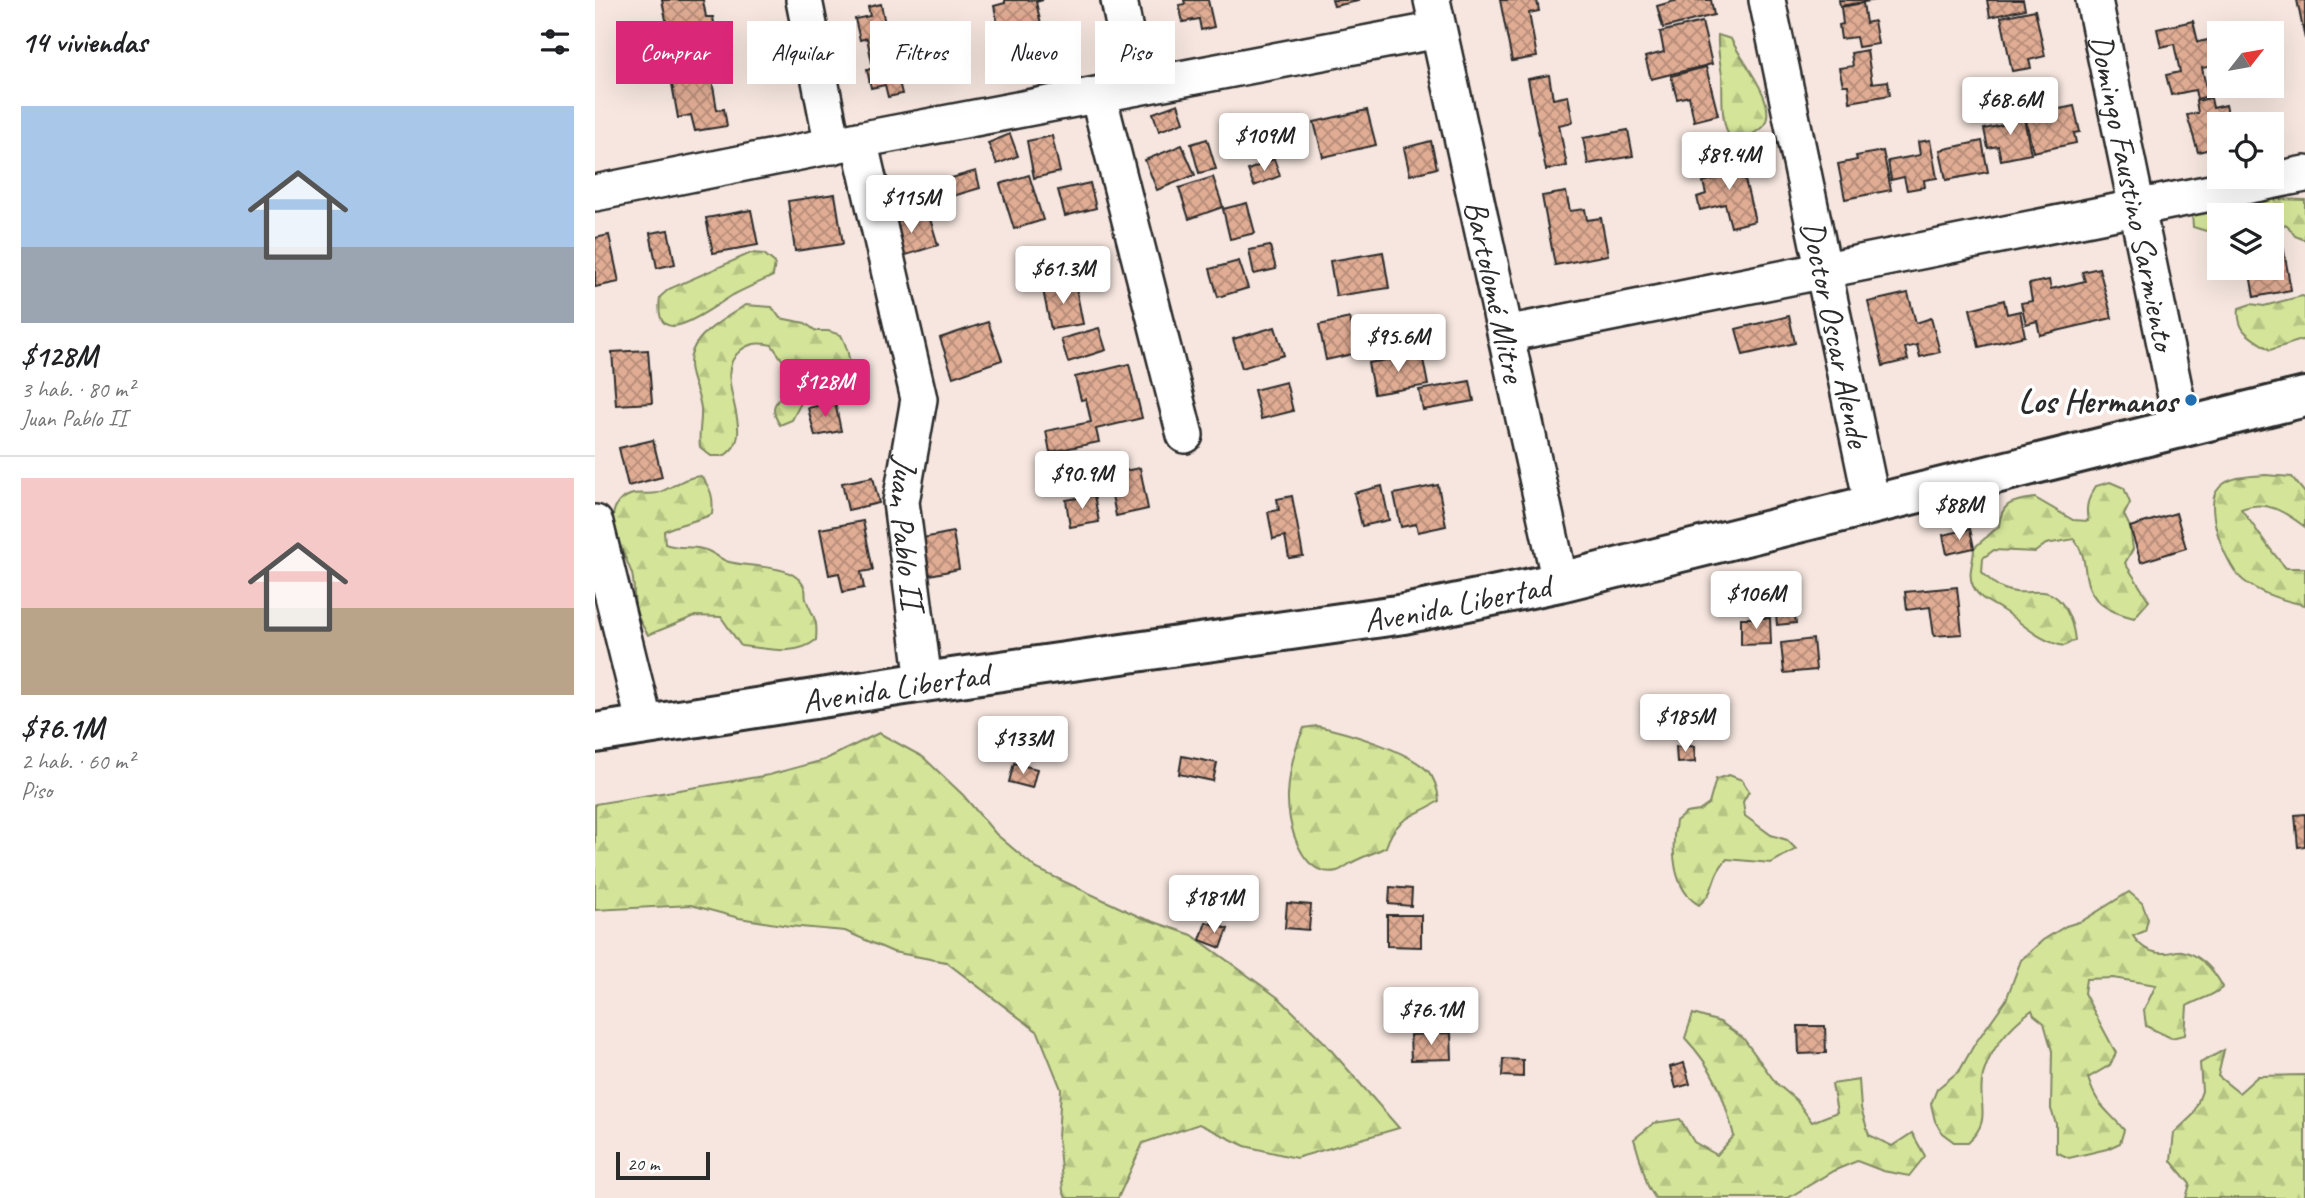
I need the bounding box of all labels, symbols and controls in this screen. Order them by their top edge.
chip: Comprar [616,21,733,84]
chip: Alquilar [747,21,856,84]
chip: Filtros [870,21,971,84]
chip: Nuevo [985,21,1081,84]
chip: Piso [1095,21,1175,84]
north arrow [2207,21,2284,98]
map controls [2207,21,2284,280]
text: 14 viviendas [21,23,147,61]
icon: filters [536,23,574,61]
street label: Domingo Faustino Sarmiento [2080,31,2186,357]
pin: $68.6M [1953,78,2067,137]
text: $68.6M [1978,85,2042,114]
button: locate [2207,112,2284,189]
pin: $109M [1215,114,1313,173]
text: $109M [1235,121,1293,150]
pin: $89.4M [1672,132,1786,192]
text: $89.4M [1698,140,1760,169]
icon: home [235,152,361,278]
pin: $115M [862,176,960,235]
text: $115M [882,183,940,212]
street label: Bartolomé Mitre [1455,197,1536,388]
button: layers [2207,203,2284,280]
street label: Doctor Oscar Alende [1792,217,1880,453]
pin: $61.3M [1006,246,1120,306]
text: $61.3M [1031,254,1095,283]
pin: $95.6M [1341,314,1455,374]
text: $95.6M [1367,322,1429,351]
text: $128M [21,337,97,375]
pin: $128M [776,360,874,419]
text: $128M [796,367,854,396]
text: 3 hab. · 80 m² [21,375,134,404]
place label: Los Hermanos [2018,380,2180,422]
marker: Los Hermanos [2183,392,2199,408]
text: Juan Pablo II [21,404,127,433]
pin: $90.9M [1025,452,1139,511]
street label: Juan Pablo II [878,453,935,618]
text: $90.9M [1051,459,1113,488]
pin: $88M [1918,482,2000,542]
text: $88M [1935,490,1983,519]
icon: home [235,524,361,650]
street label: Avenida Libertad [1362,564,1559,641]
pin: $106M [1707,572,1805,631]
text: $106M [1727,579,1785,608]
street label: Avenida Libertad [799,652,997,723]
pin: $185M [1636,694,1734,754]
text: $185M [1656,702,1714,731]
text: $76.1M [21,709,103,747]
pin: $133M [974,716,1072,776]
text: $133M [994,724,1052,753]
text: 2 hab. · 60 m² [21,747,134,776]
text: Piso [21,776,52,805]
pin: $181M [1165,876,1263,935]
text: $181M [1185,883,1243,912]
pin: $76.1M [1374,988,1488,1047]
text: $76.1M [1399,995,1463,1024]
scale bar [616,1149,711,1181]
text: 20 m [627,1152,659,1176]

